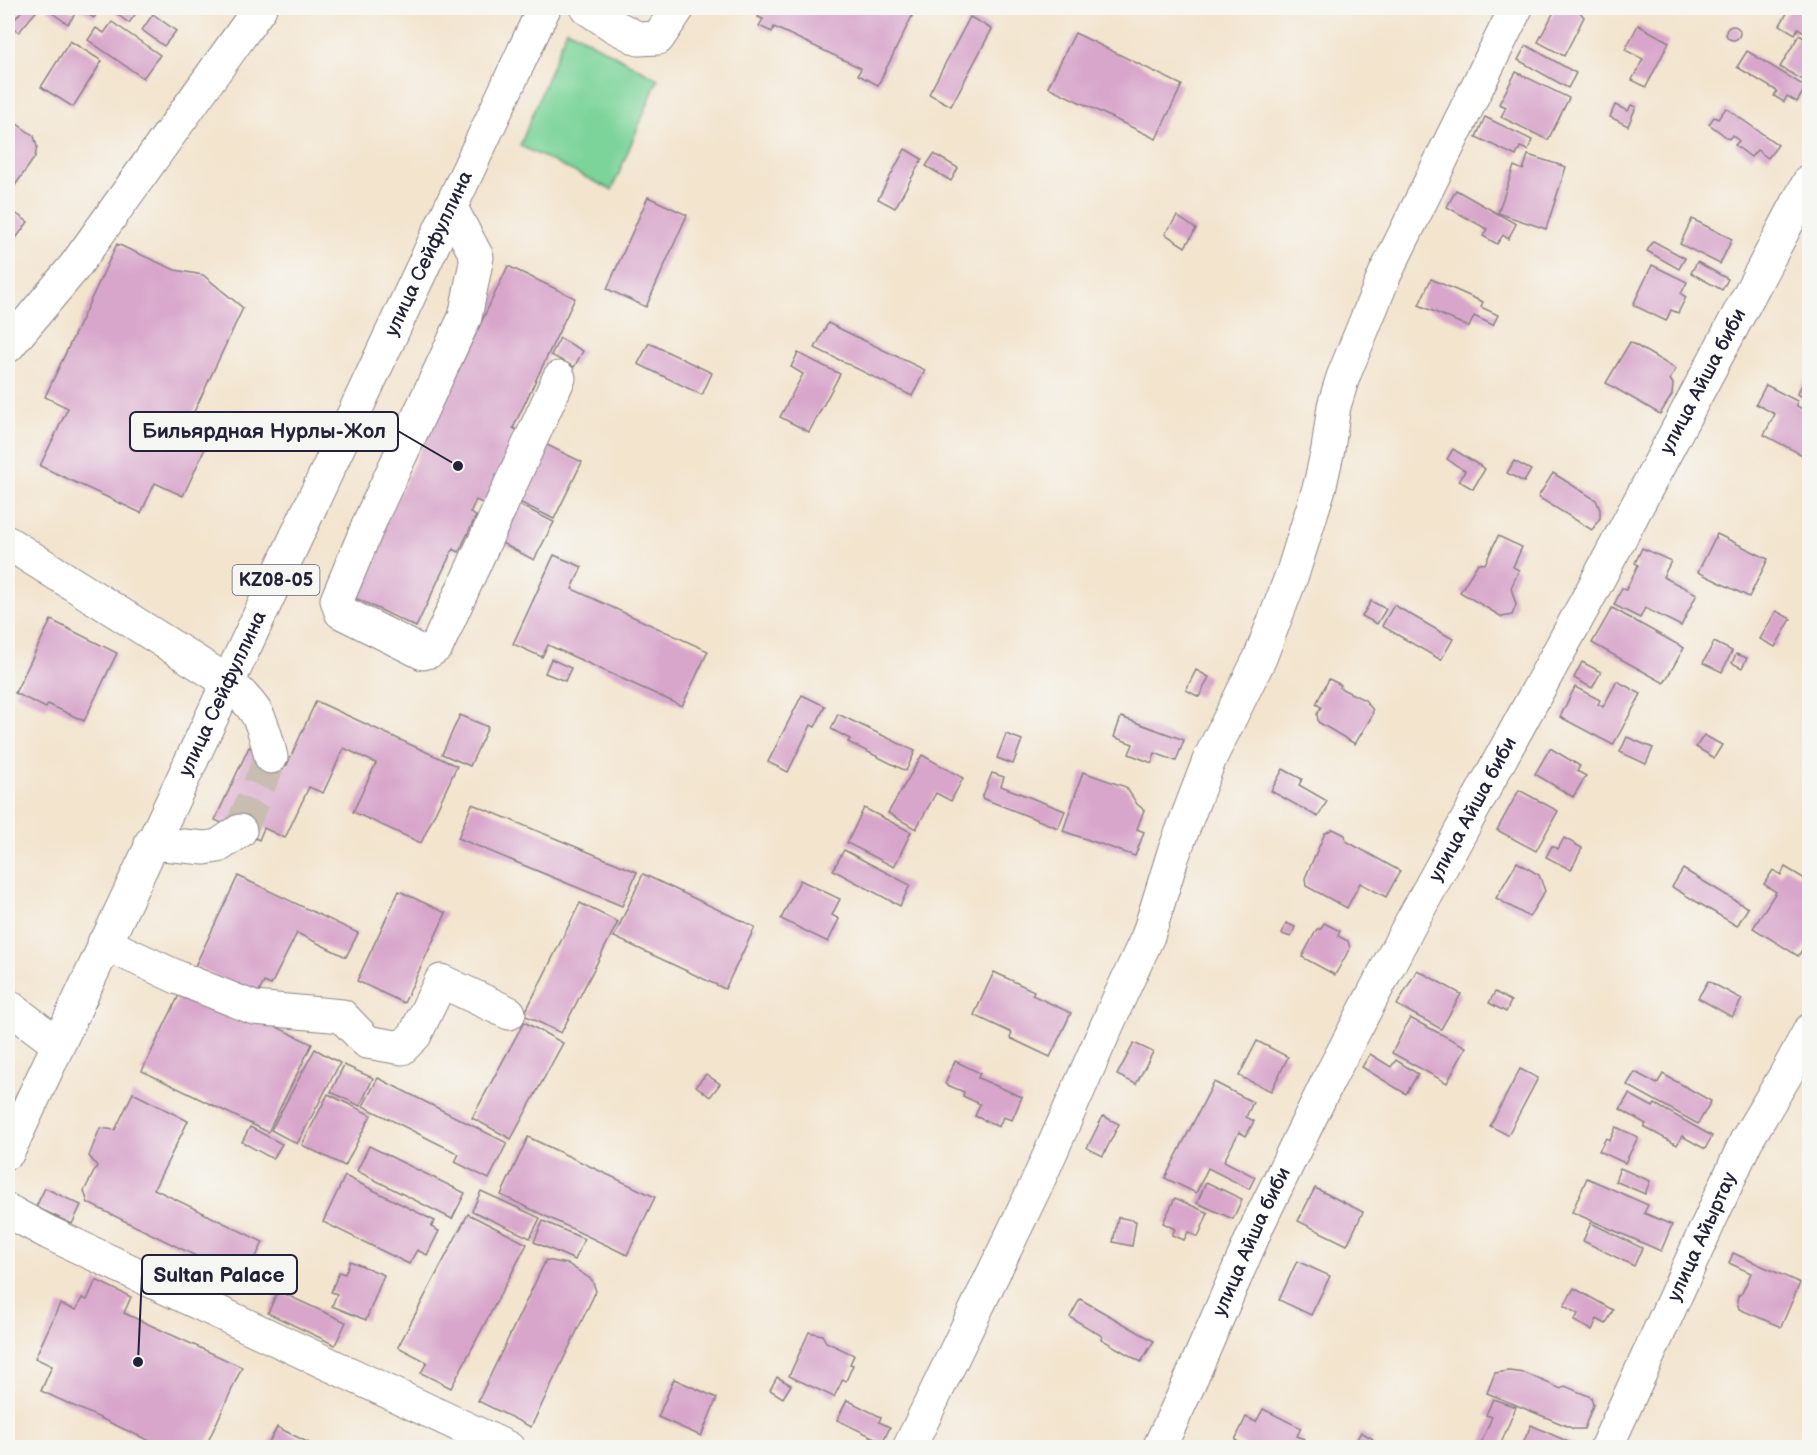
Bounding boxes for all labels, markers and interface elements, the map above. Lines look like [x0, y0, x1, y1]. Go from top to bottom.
street label: улица Сейфуллина [380, 167, 478, 340]
street label: улица Айша биби [1655, 305, 1752, 458]
callout: Бильярдная Нурлы-Жол [130, 412, 398, 451]
text: Бильярдная Нурлы-Жол [142, 419, 386, 444]
road number: KZ08-05 [232, 565, 320, 595]
street label: улица Сейфуллина [174, 607, 272, 780]
street label: улица Айша биби [1424, 733, 1522, 886]
street label: улица Айша биби [1208, 1163, 1296, 1320]
street label: улица Айыртау [1662, 1168, 1742, 1305]
callout: Sultan Palace [142, 1255, 297, 1294]
text: Sultan Palace [153, 1263, 285, 1288]

